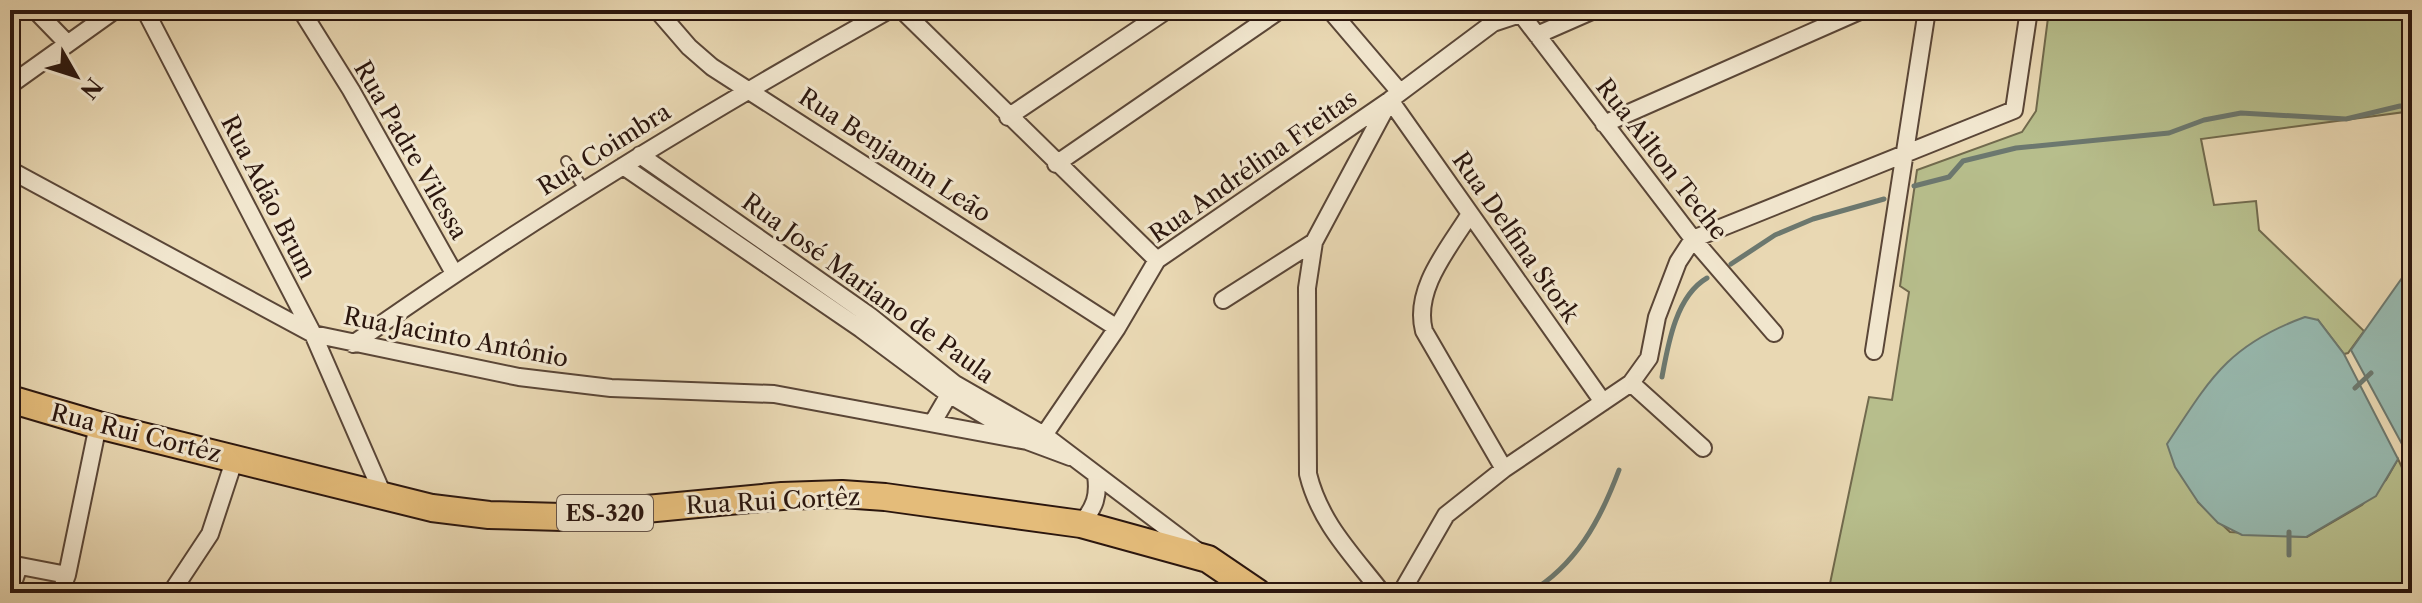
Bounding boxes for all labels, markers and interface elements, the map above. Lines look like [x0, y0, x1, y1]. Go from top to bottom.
north arrow [36, 36, 116, 116]
street label: Rua Padre Vilessa [348, 56, 474, 245]
text: N [75, 72, 108, 104]
street label: Rua Ailton Teche [1590, 73, 1734, 245]
street label: Rua Benjamin Leão [793, 82, 997, 228]
street label: Rua Andrélina Freitas [1144, 83, 1362, 249]
street label: Rua Coimbra [532, 96, 676, 201]
street label: Rua Adão Brum [215, 110, 323, 284]
street label: Rua Delfina Stork [1446, 146, 1586, 329]
street label: Rua José Mariano de Paula [736, 187, 1000, 389]
street label: Rua Jacinto Antônio [341, 301, 571, 373]
street label: Rua Rui Cortêz [48, 398, 224, 468]
street label: Rua Rui Cortêz [685, 482, 861, 520]
road number: ES-320 [557, 495, 653, 531]

